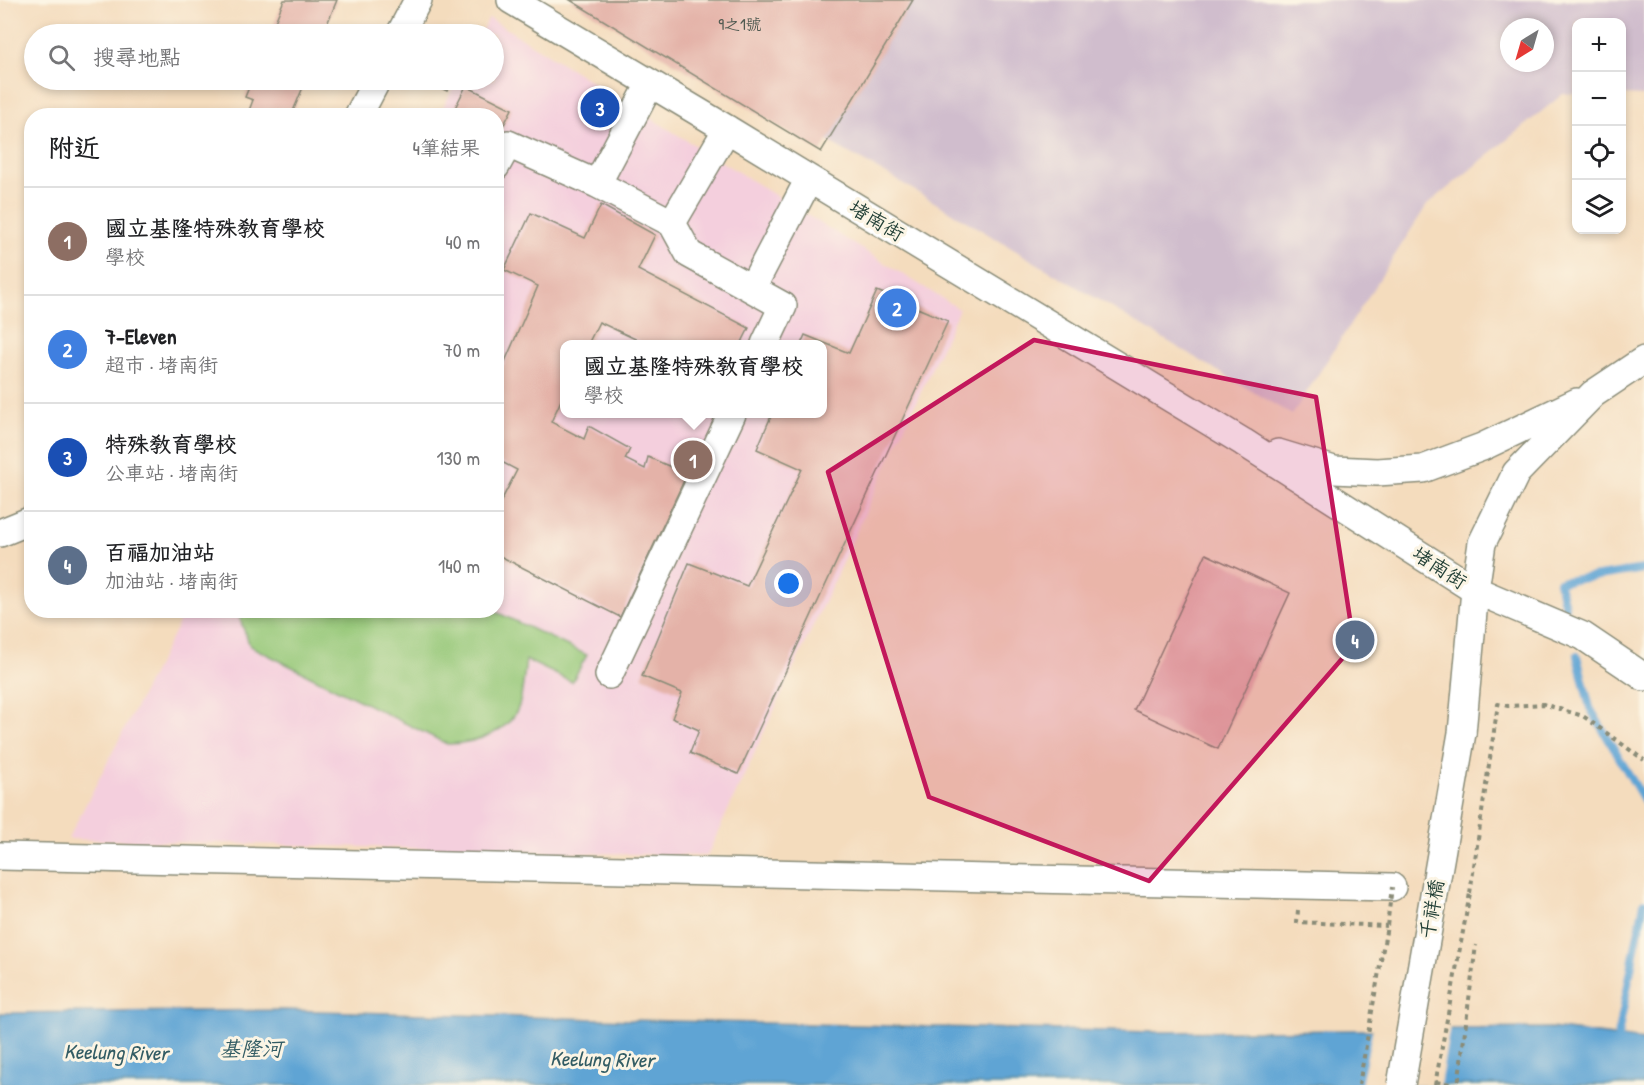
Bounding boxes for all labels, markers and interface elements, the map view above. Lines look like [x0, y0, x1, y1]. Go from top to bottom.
house number: 9之1號 [718, 13, 762, 35]
north arrow [1500, 18, 1554, 72]
map controls [1572, 18, 1626, 234]
button: + [1572, 18, 1626, 72]
search box [24, 24, 504, 90]
icon: search [45, 41, 78, 74]
text: 搜尋地點 [93, 42, 181, 72]
button: − [1572, 72, 1626, 126]
pin: 3 [580, 86, 620, 130]
button: locate [1572, 126, 1626, 180]
text: 附近 [48, 130, 100, 165]
text: 4筆結果 [413, 134, 480, 161]
button: layers [1572, 180, 1626, 234]
street label: 堵南街 [844, 193, 910, 247]
text: 國立基隆特殊教育學校 [105, 213, 325, 243]
text: 1 [64, 228, 71, 255]
text: 40 m [445, 228, 480, 255]
text: 學校 [105, 243, 145, 270]
pin: 2 [878, 286, 916, 330]
text: 7-Eleven [105, 321, 177, 351]
text: 2 [63, 336, 72, 363]
text: 70 m [443, 336, 480, 363]
popup [560, 340, 827, 418]
text: 超市 · 堵南街 [105, 351, 218, 378]
text: 國立基隆特殊教育學校 [583, 351, 804, 381]
text: 學校 [583, 381, 623, 408]
text: 特殊教育學校 [105, 429, 237, 459]
pin: 1 [674, 438, 712, 482]
text: 3 [63, 444, 72, 471]
text: 130 m [437, 444, 480, 471]
text: 公車站 · 堵南街 [105, 459, 238, 486]
text: 百福加油站 [105, 537, 215, 567]
street label: 堵南街 [1407, 539, 1473, 595]
text: 4 [64, 552, 71, 579]
text: 140 m [438, 552, 480, 579]
text: 加油站 · 堵南街 [105, 567, 238, 594]
your location [774, 569, 803, 598]
pin: 4 [1336, 618, 1374, 662]
street label: 千祥橋 [1412, 877, 1450, 941]
water label: 基隆河 [220, 1034, 285, 1063]
water label: Keelung River [64, 1037, 171, 1067]
water label: Keelung River [550, 1044, 657, 1074]

